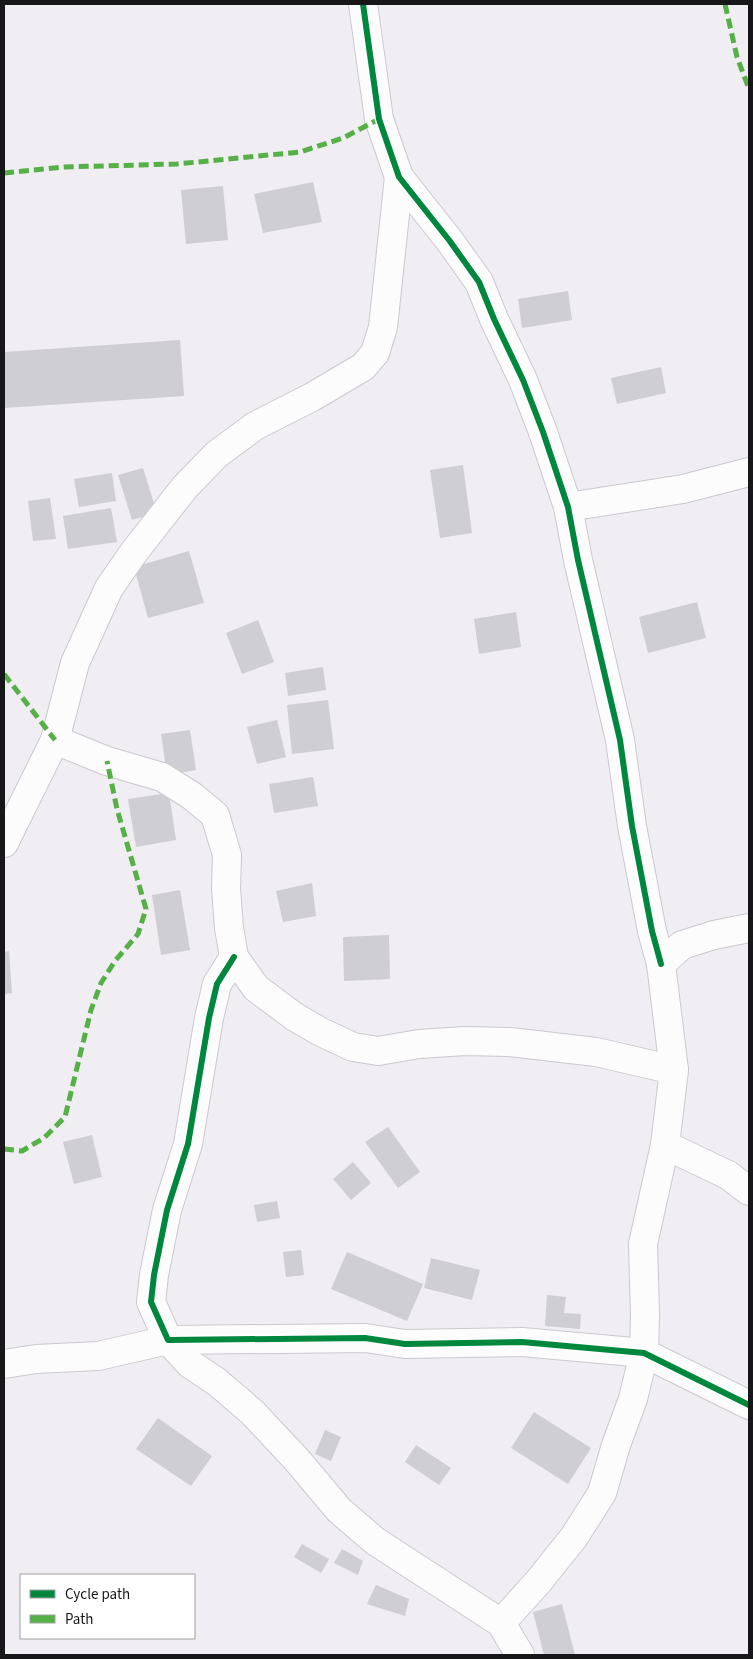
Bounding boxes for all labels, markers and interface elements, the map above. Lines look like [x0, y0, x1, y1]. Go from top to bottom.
legend [20, 1574, 195, 1639]
text: Cycle path [65, 1584, 130, 1605]
text: Path [65, 1609, 93, 1630]

